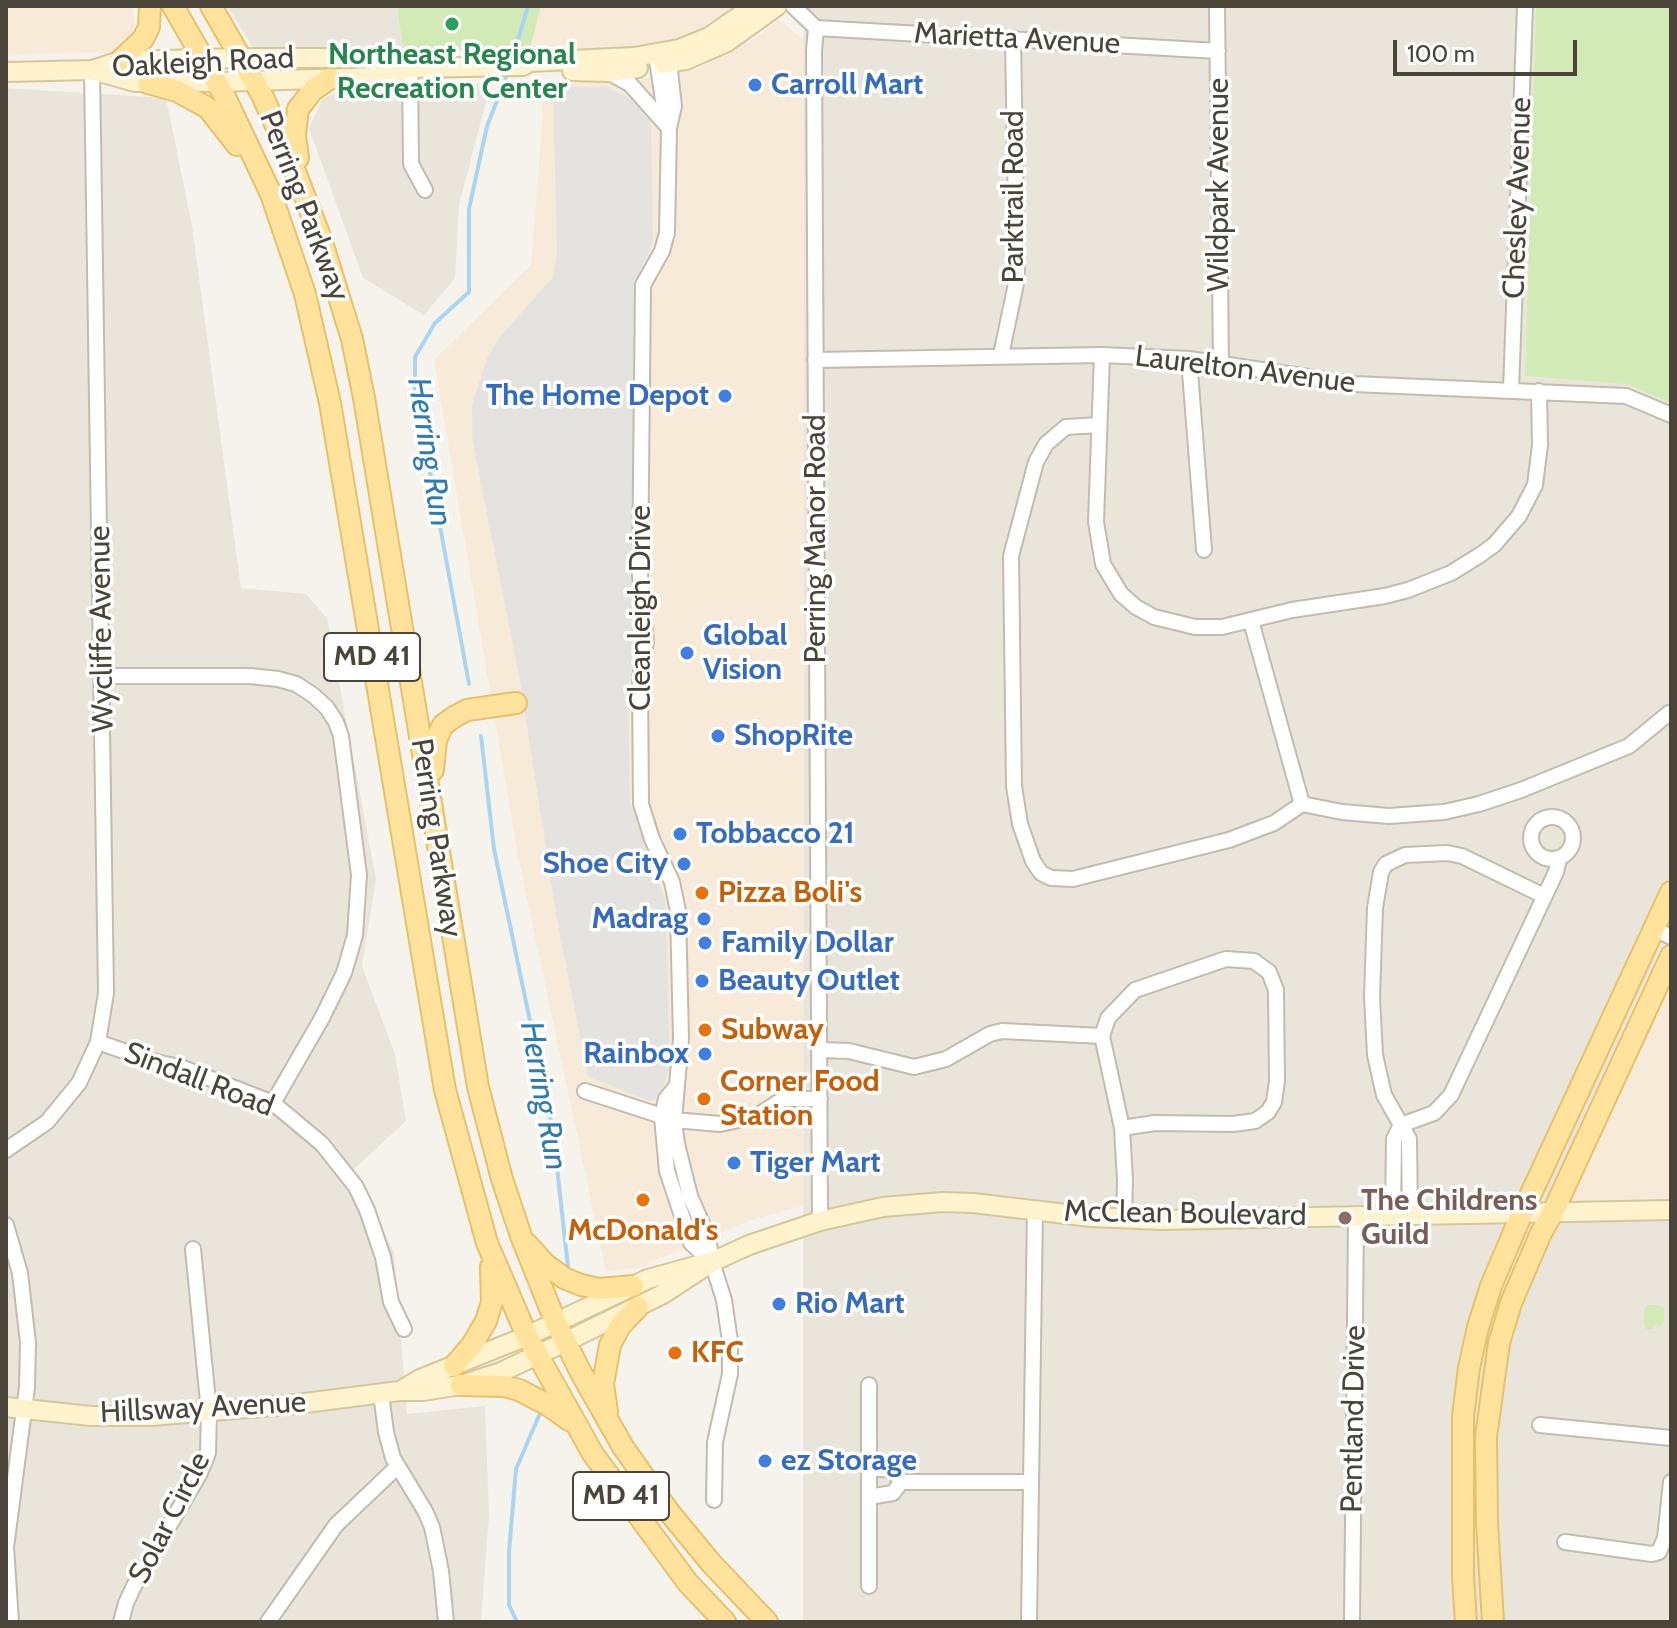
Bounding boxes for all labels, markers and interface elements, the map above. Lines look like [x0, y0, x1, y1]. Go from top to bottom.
marker: Northeast Regional Recreation Center [443, 15, 461, 33]
street label: Marietta Avenue [913, 16, 1121, 62]
scale bar [1397, 24, 1581, 74]
place label: Northeast Regional Recreation Center [328, 37, 576, 108]
text: 100 m [1407, 39, 1475, 68]
street label: Oakleigh Road [111, 40, 295, 86]
place label: Carroll Mart [771, 67, 923, 103]
marker: Carroll Mart [746, 76, 764, 94]
street label: Wildpark Avenue [1201, 78, 1237, 292]
street label: Chesley Avenue [1496, 97, 1540, 299]
street label: Perring Parkway [251, 106, 357, 306]
street label: Parktrail Road [996, 110, 1032, 284]
street label: Laurelton Avenue [1133, 339, 1357, 401]
water label: Herring Run [398, 375, 460, 529]
place label: The Home Depot [486, 378, 709, 414]
marker: The Home Depot [716, 387, 734, 405]
street label: Perring Manor Road [798, 414, 834, 664]
street label: Cleanleigh Drive [623, 505, 659, 711]
street label: Wycliffe Avenue [82, 525, 122, 733]
place label: Global Vision [703, 618, 788, 688]
road number: MD 41 [324, 633, 420, 681]
marker: Global Vision [678, 644, 696, 662]
place label: ShopRite [734, 718, 853, 754]
marker: ShopRite [709, 727, 727, 745]
street label: Perring Parkway [403, 736, 469, 940]
place label: Tobbacco 21 [696, 816, 855, 852]
marker: Tobbacco 21 [671, 825, 689, 843]
place label: Shoe City [542, 846, 668, 882]
marker: Shoe City [675, 855, 693, 873]
place label: Pizza Boli's [718, 875, 862, 911]
marker: Pizza Boli's [693, 884, 711, 902]
place label: Madrag [591, 901, 688, 937]
marker: Madrag [695, 910, 713, 928]
place label: Family Dollar [721, 925, 894, 961]
marker: Family Dollar [696, 934, 714, 952]
place label: Beauty Outlet [718, 963, 900, 999]
marker: Beauty Outlet [693, 972, 711, 990]
place label: Subway [721, 1012, 824, 1048]
water label: Herring Run [511, 1019, 575, 1173]
marker: Subway [696, 1021, 714, 1039]
street label: Sindall Road [119, 1035, 279, 1125]
place label: Rainbox [583, 1036, 689, 1072]
marker: Rainbox [696, 1045, 714, 1063]
place label: Corner Food Station [720, 1064, 880, 1134]
marker: Corner Food Station [695, 1090, 713, 1108]
place label: Tiger Mart [750, 1145, 881, 1181]
marker: Tiger Mart [725, 1154, 743, 1172]
place label: The Childrens Guild [1361, 1183, 1537, 1254]
marker: McDonald's [634, 1191, 652, 1209]
street label: McClean Boulevard [1063, 1194, 1307, 1234]
marker: The Childrens Guild [1336, 1209, 1354, 1227]
place label: McDonald's [568, 1213, 718, 1249]
place label: Rio Mart [795, 1286, 905, 1322]
marker: Rio Mart [770, 1295, 788, 1313]
street label: Pentland Drive [1334, 1325, 1374, 1513]
place label: KFC [691, 1335, 744, 1371]
marker: KFC [666, 1344, 684, 1362]
street label: Hillsway Avenue [99, 1385, 307, 1431]
place label: ez Storage [781, 1443, 917, 1479]
street label: Solar Circle [122, 1446, 218, 1590]
marker: ez Storage [756, 1452, 774, 1470]
road number: MD 41 [573, 1472, 669, 1520]

